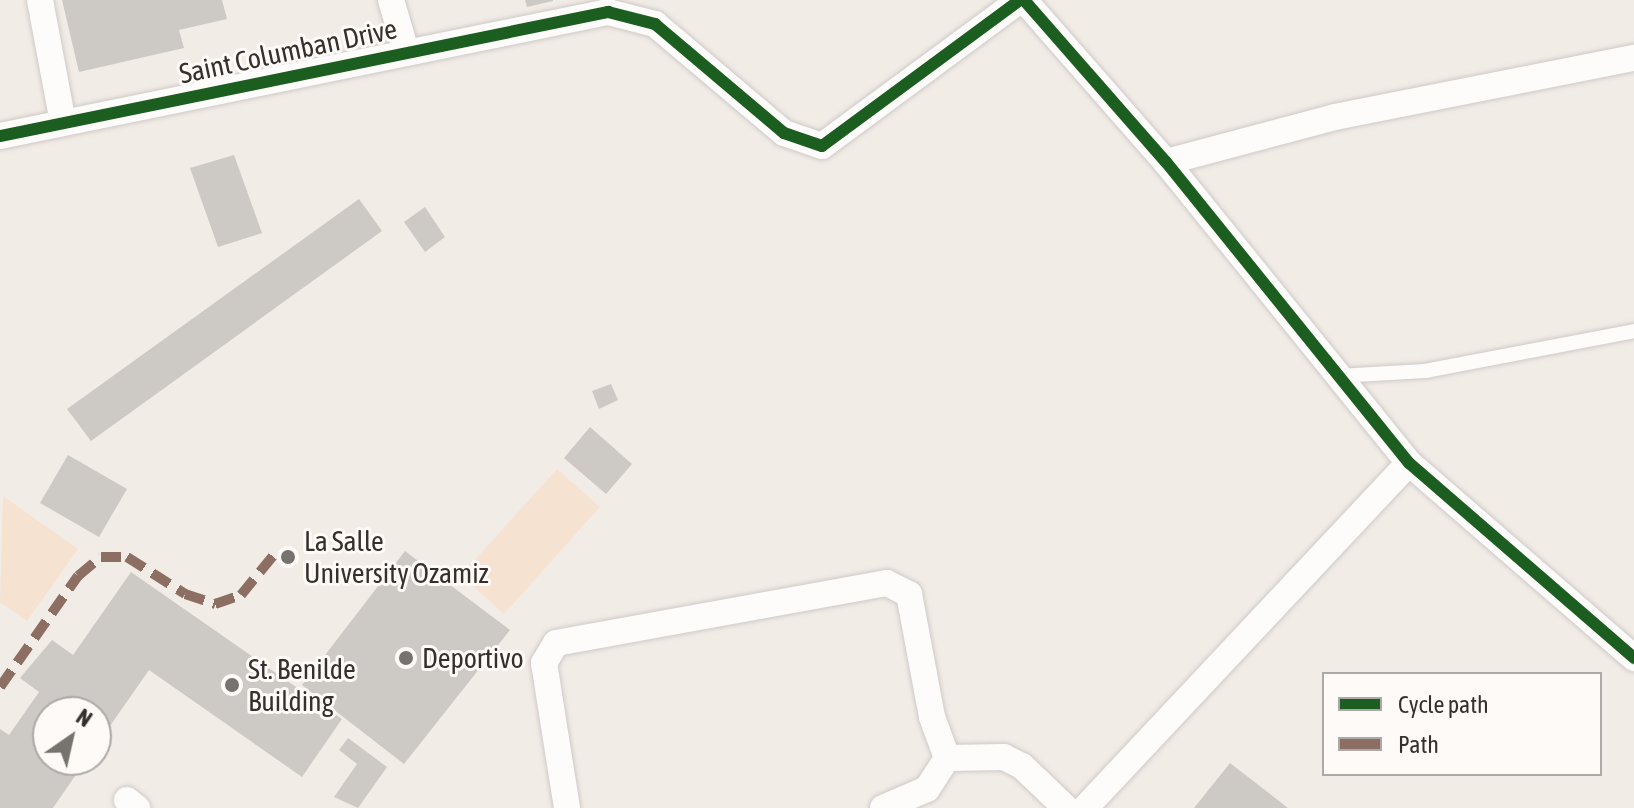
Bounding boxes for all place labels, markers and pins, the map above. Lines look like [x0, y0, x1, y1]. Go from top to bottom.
place label: La Salle University Ozamiz [304, 524, 489, 590]
marker: La Salle University Ozamiz [279, 548, 297, 566]
place label: Deportivo [422, 641, 524, 675]
marker: Deportivo [397, 649, 415, 667]
place label: St. Benilde Building [248, 652, 356, 718]
marker: St. Benilde Building [223, 676, 241, 694]

